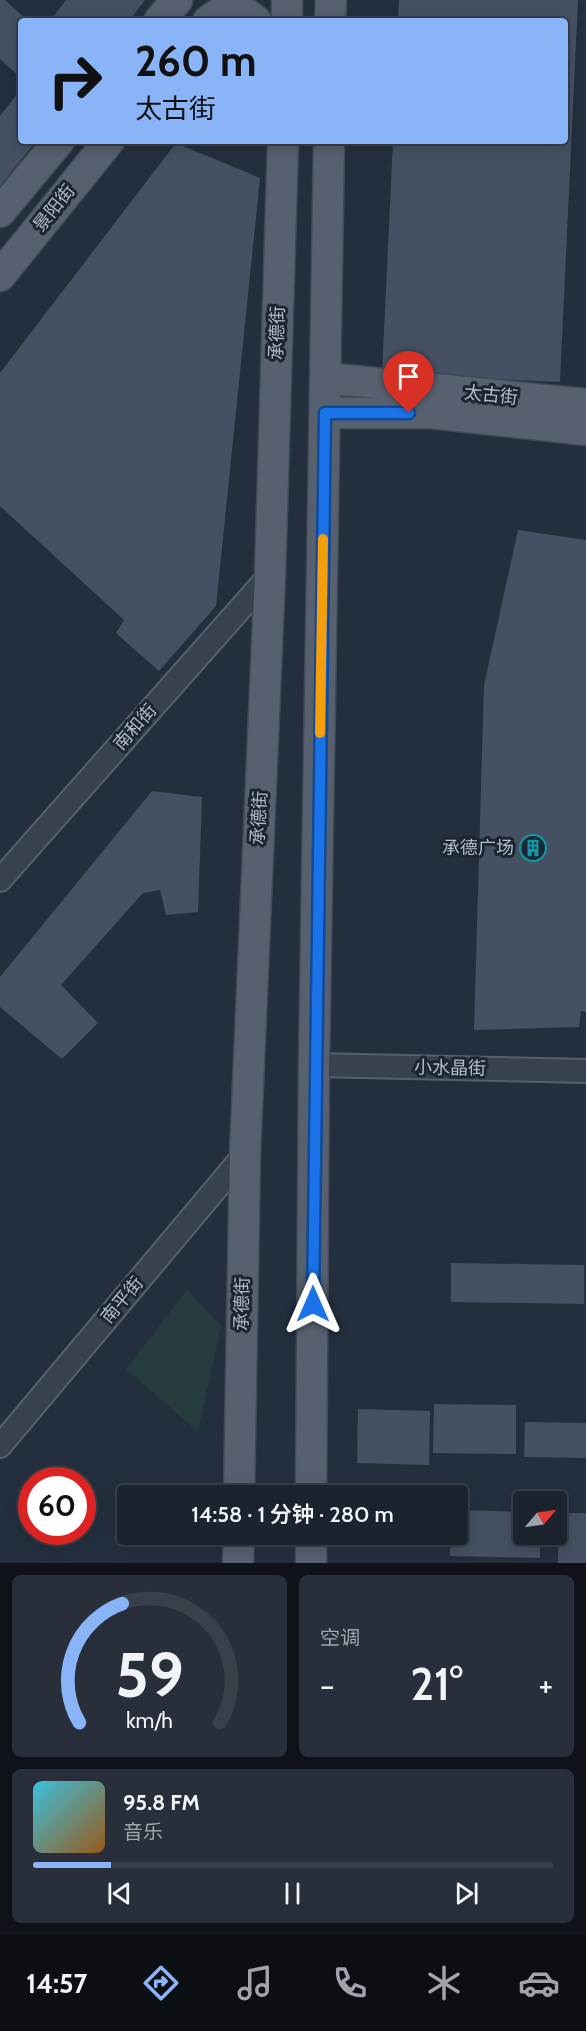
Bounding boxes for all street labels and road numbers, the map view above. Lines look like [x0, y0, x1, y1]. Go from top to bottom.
street label: 景阳街 [28, 180, 80, 236]
street label: 承德街 [265, 306, 289, 360]
street label: 太古街 [463, 381, 519, 409]
street label: 南和街 [109, 699, 161, 755]
street label: 承德街 [247, 790, 271, 846]
street label: 小水晶街 [414, 1056, 486, 1080]
street label: 南平街 [96, 1272, 148, 1328]
street label: 承德街 [231, 1277, 253, 1331]

